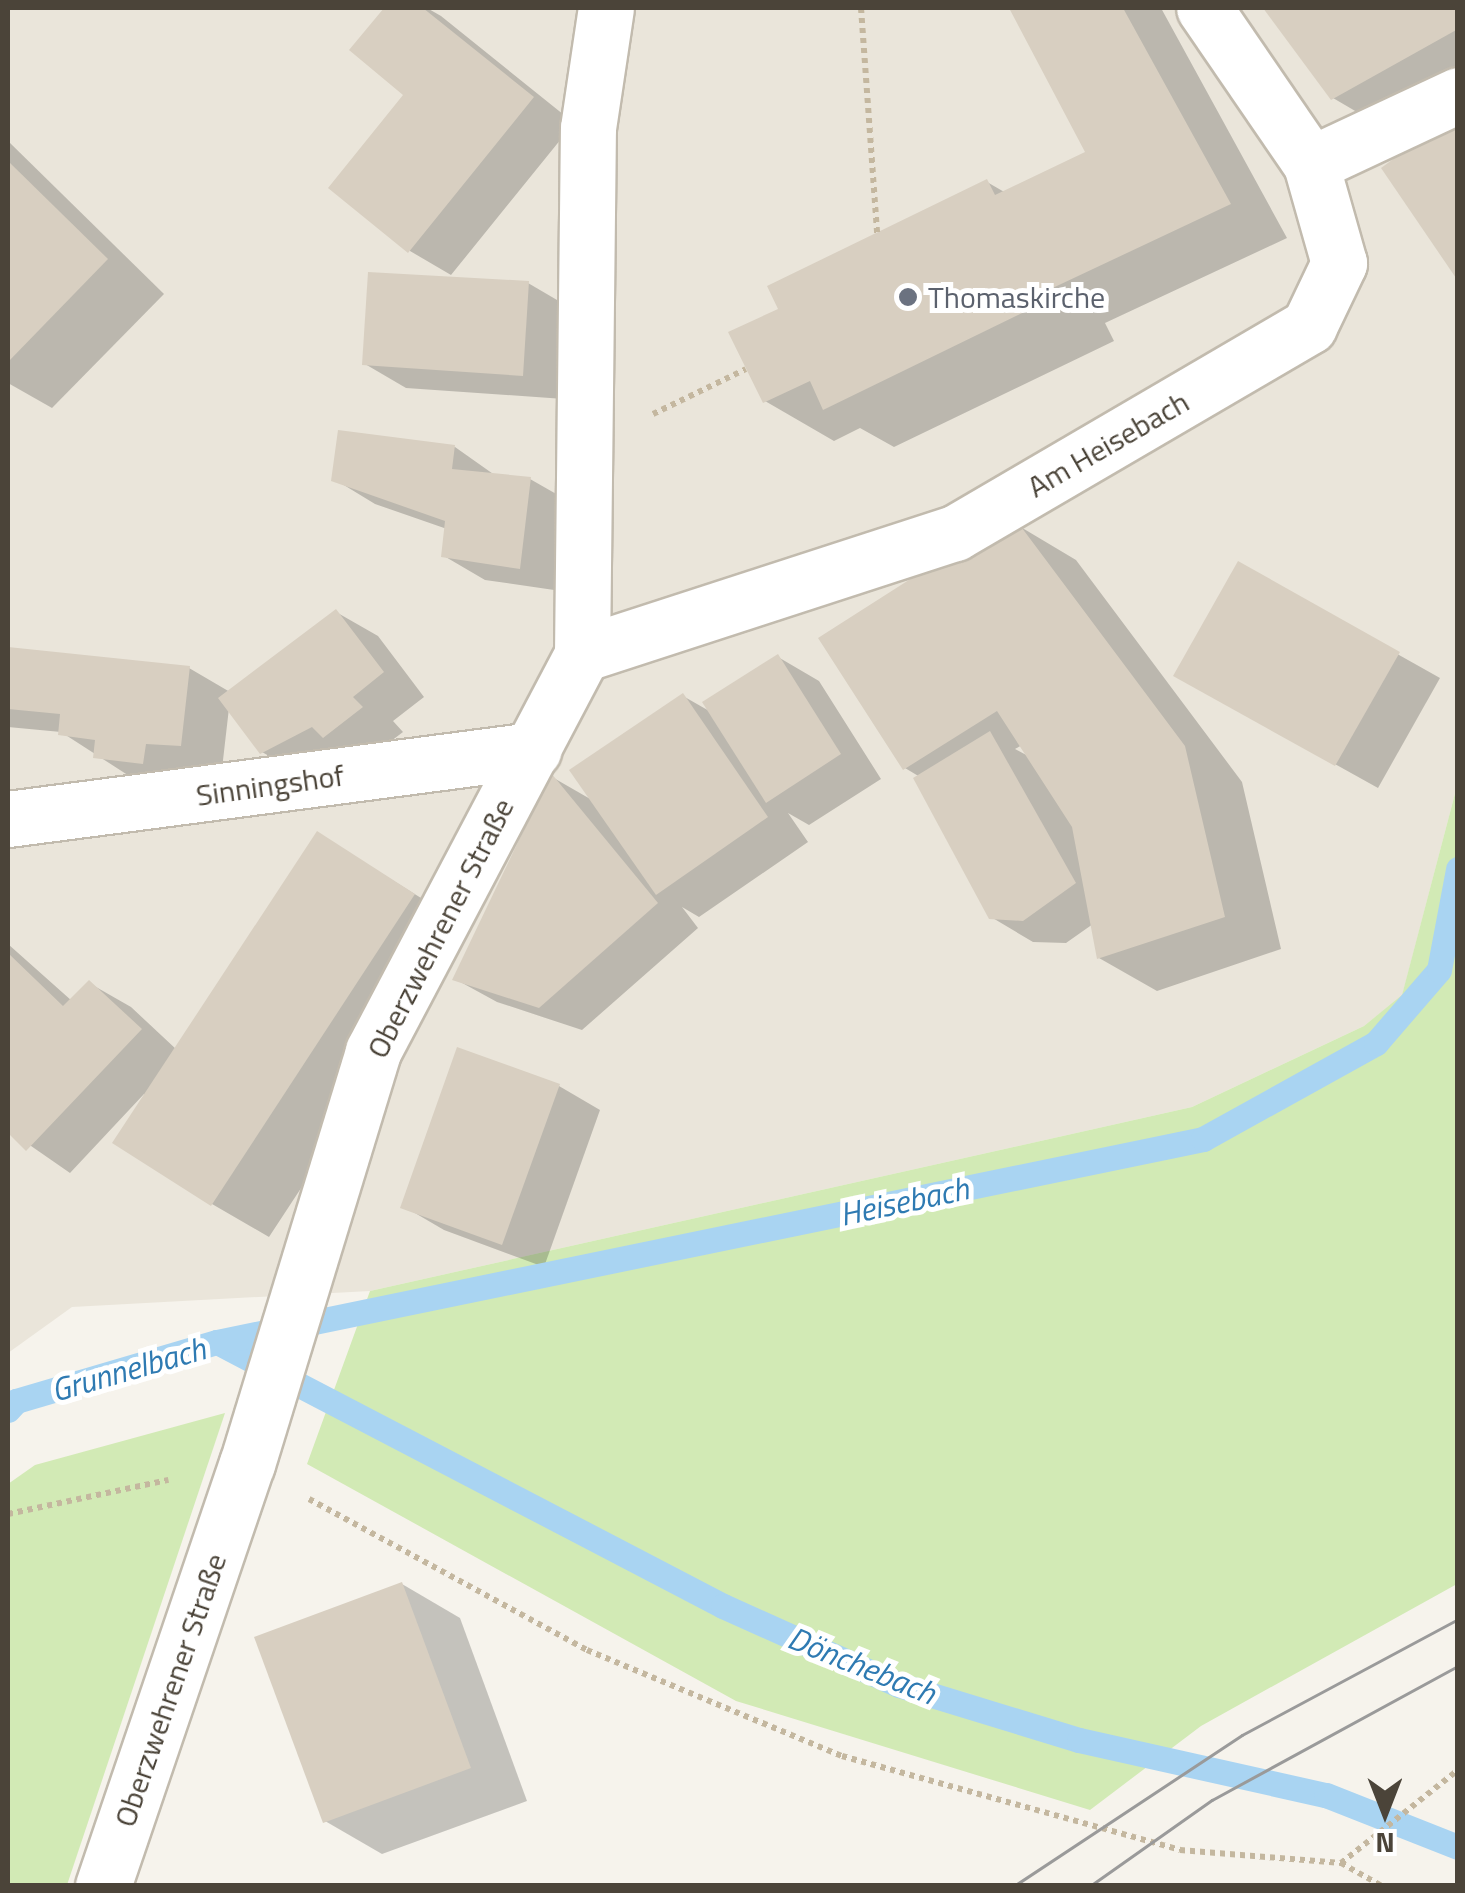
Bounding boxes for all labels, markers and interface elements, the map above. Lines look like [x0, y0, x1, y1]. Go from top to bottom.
place label: Thomaskirche [928, 279, 1105, 315]
marker: Thomaskirche [897, 286, 919, 308]
street label: Am Heisebach [1021, 383, 1195, 505]
street label: Sinningshof [194, 757, 346, 813]
street label: Oberzwehrener Straße [359, 792, 521, 1064]
water label: Heisebach [836, 1169, 972, 1233]
water label: Grunnelbach [46, 1329, 210, 1409]
street label: Oberzwehrener Straße [106, 1549, 234, 1831]
water label: Dönchebach [783, 1618, 941, 1712]
north arrow [1335, 1763, 1435, 1863]
text: N [1375, 1822, 1395, 1865]

